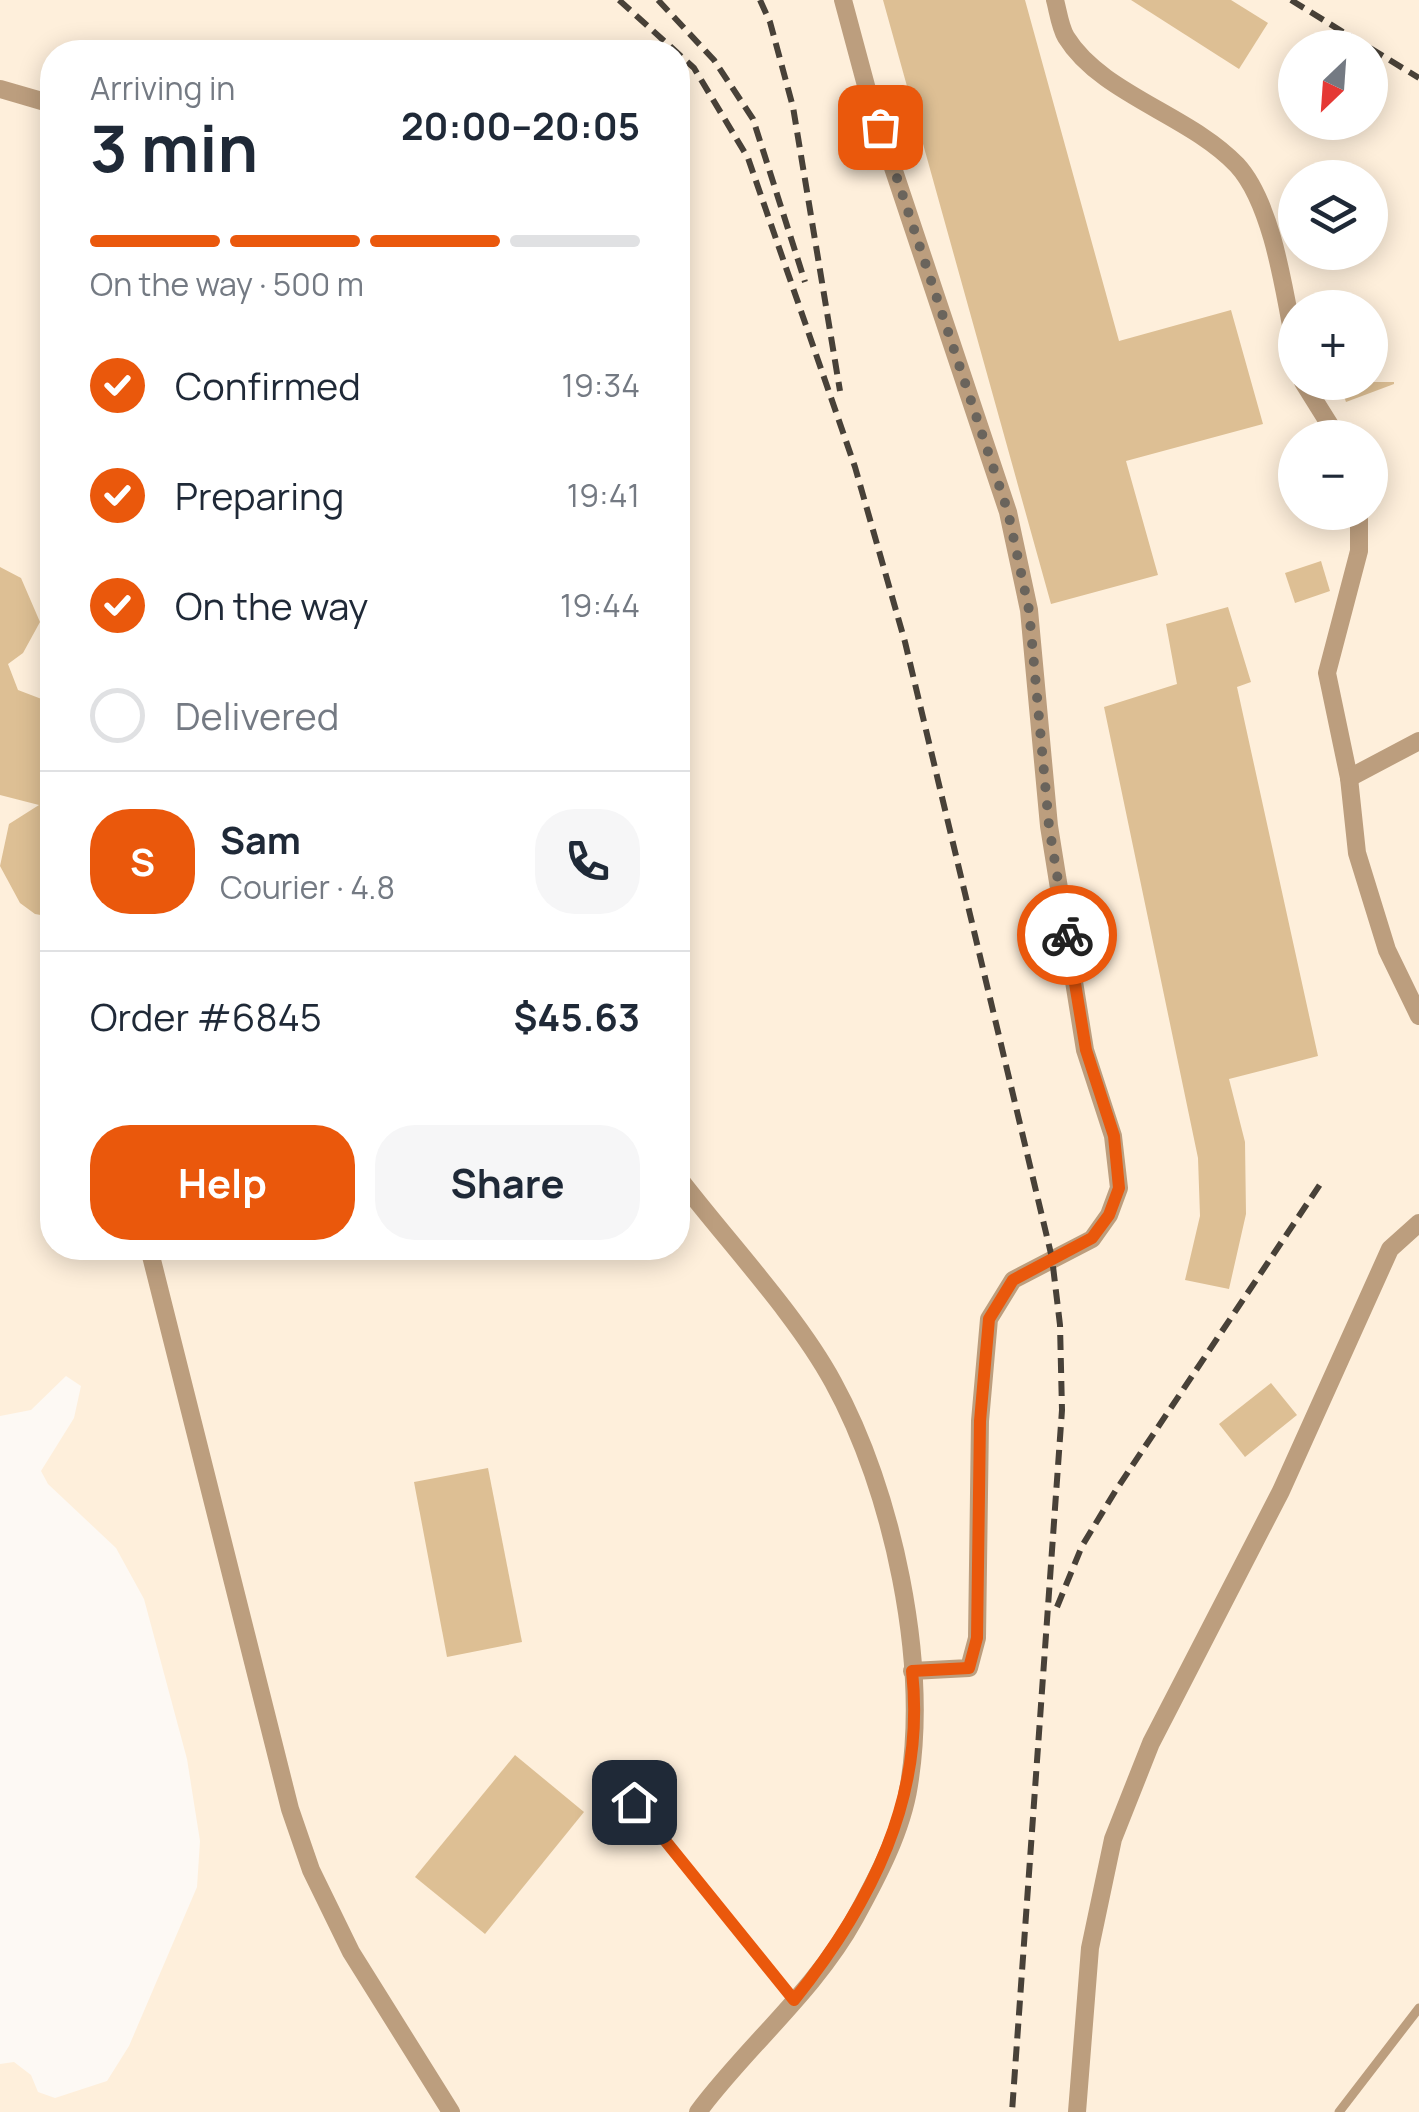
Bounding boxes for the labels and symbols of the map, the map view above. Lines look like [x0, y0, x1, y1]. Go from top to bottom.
north arrow [1278, 30, 1388, 140]
pin [838, 85, 923, 170]
courier [1017, 885, 1117, 985]
pin [592, 1760, 677, 1845]

